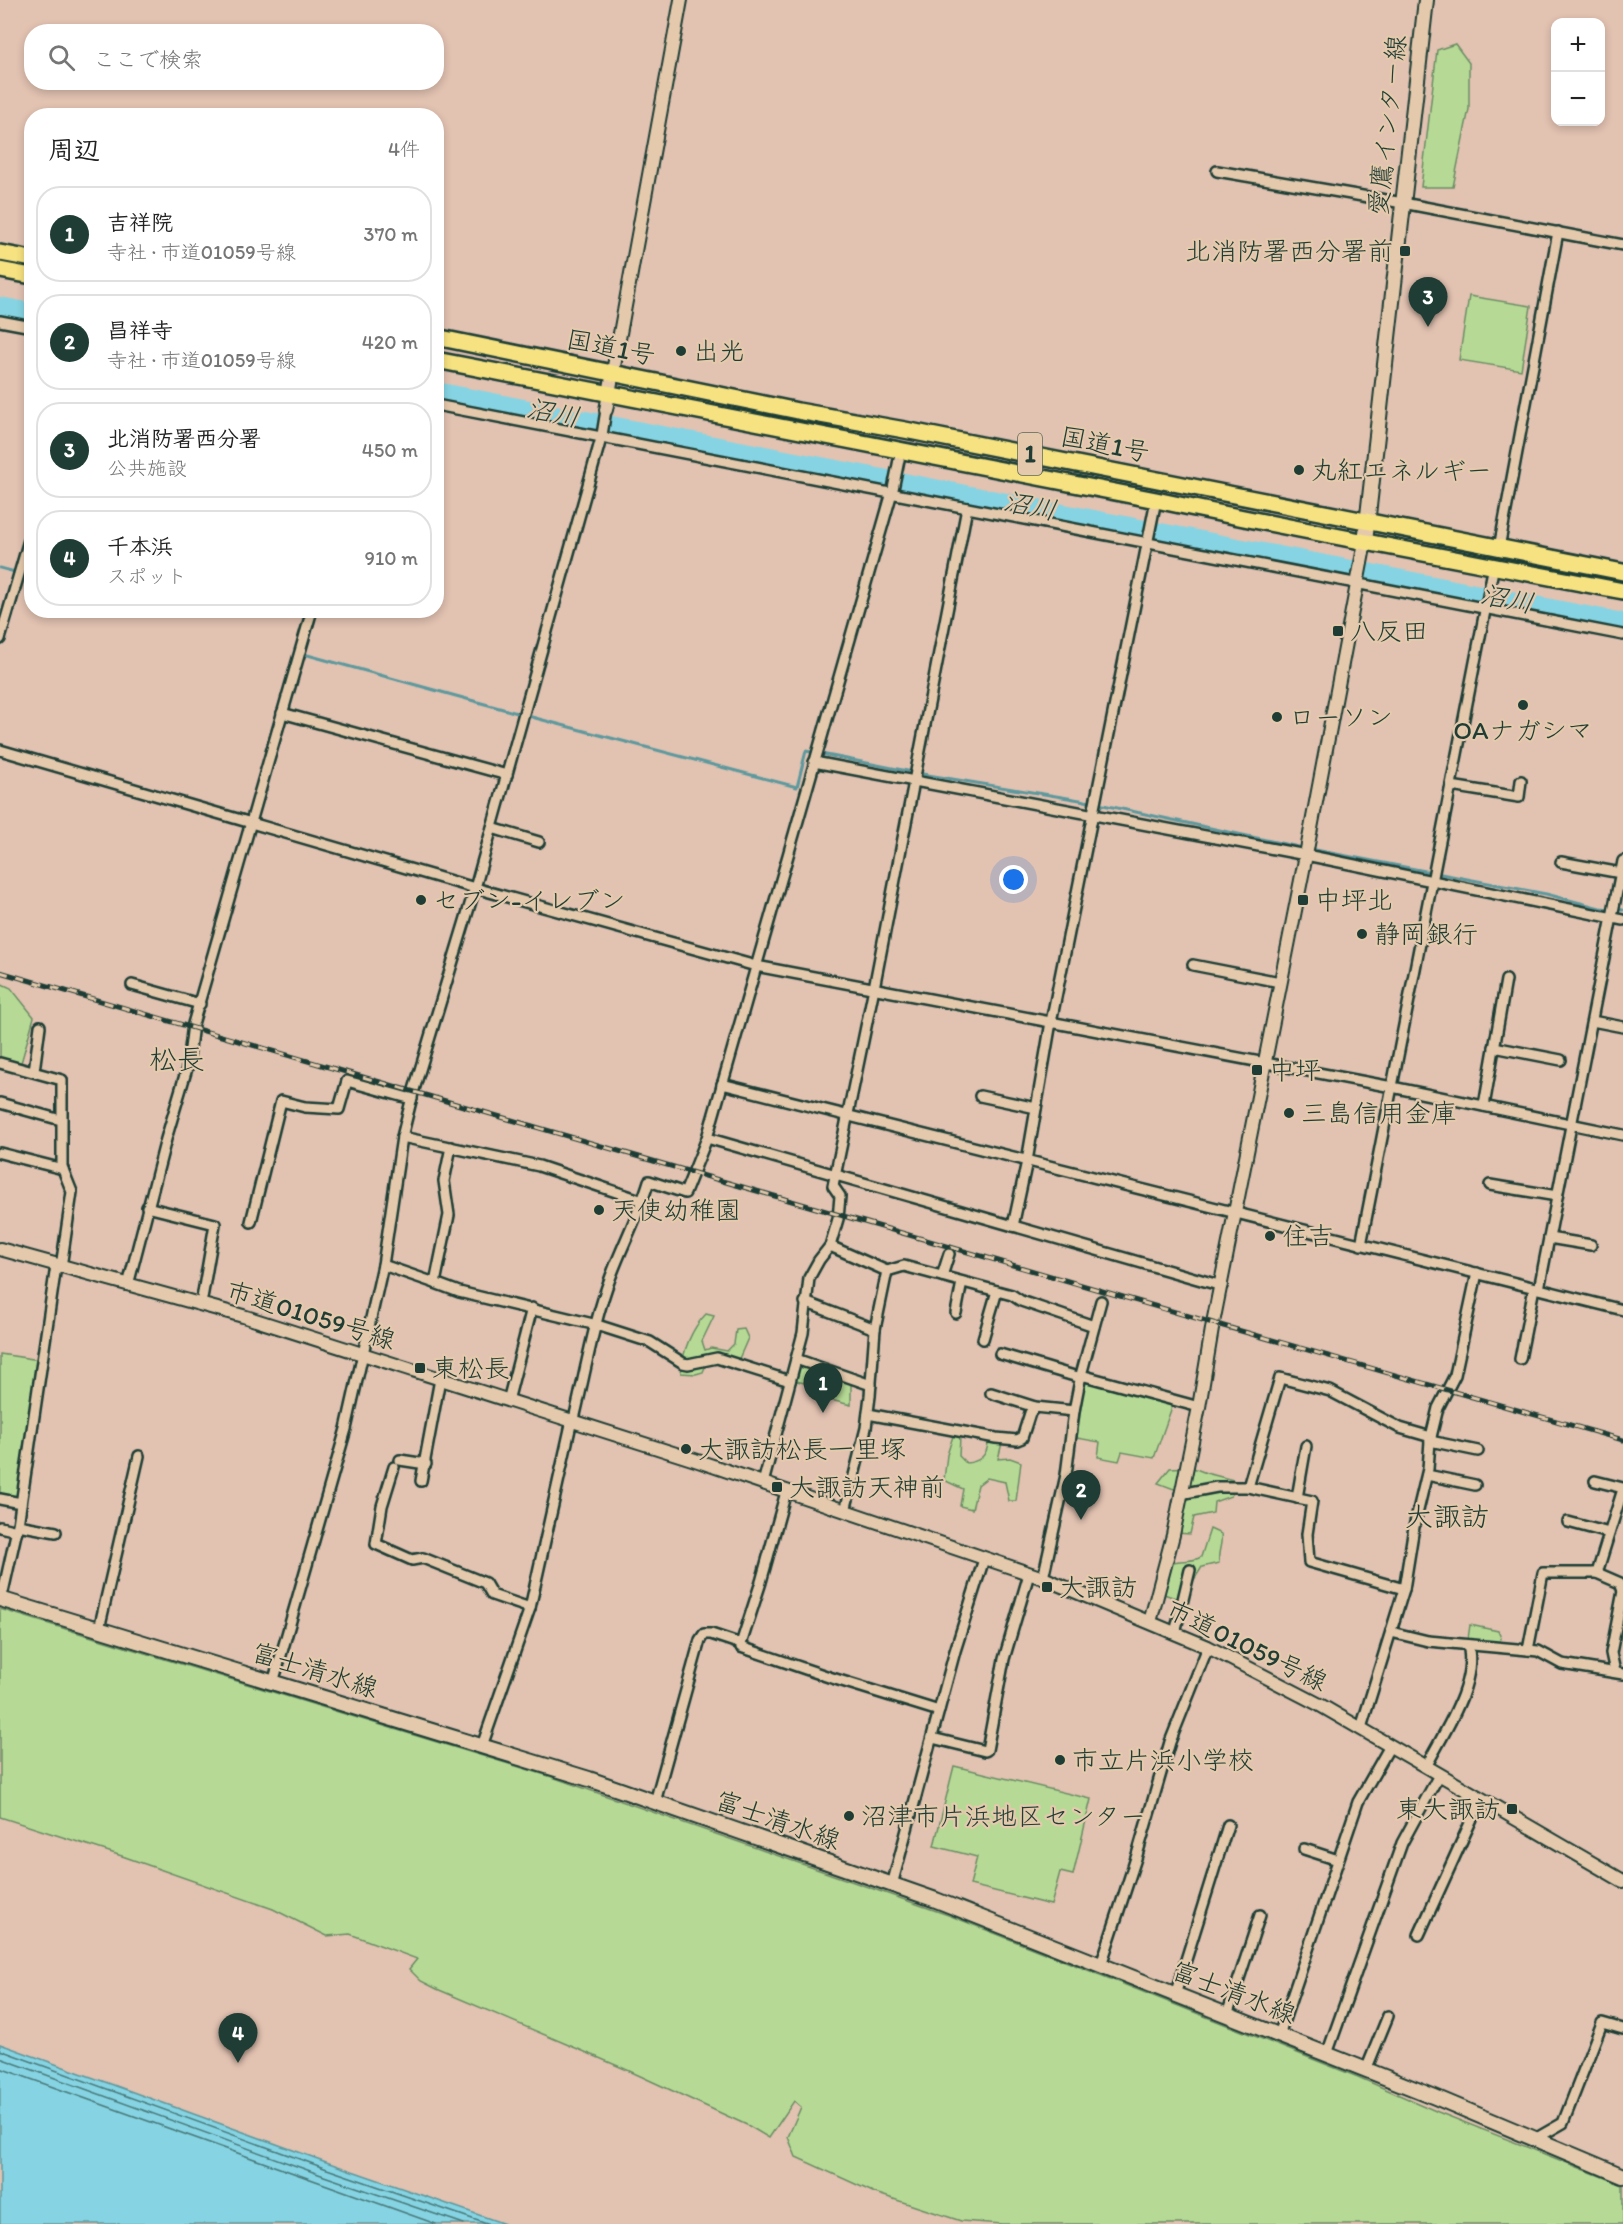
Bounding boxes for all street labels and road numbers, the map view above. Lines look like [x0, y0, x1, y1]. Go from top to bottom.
street label: 愛鷹インター線 [1362, 33, 1412, 217]
street label: 国道1号 [564, 323, 658, 371]
street label: 国道1号 [1058, 420, 1152, 468]
road number: 1 [1018, 433, 1042, 475]
street label: 市道01059号線 [222, 1274, 400, 1356]
street label: 市道01059号線 [1161, 1592, 1333, 1698]
street label: 富士清水線 [248, 1636, 382, 1704]
street label: 富士清水線 [711, 1784, 845, 1856]
street label: 富士清水線 [1168, 1954, 1300, 2030]

